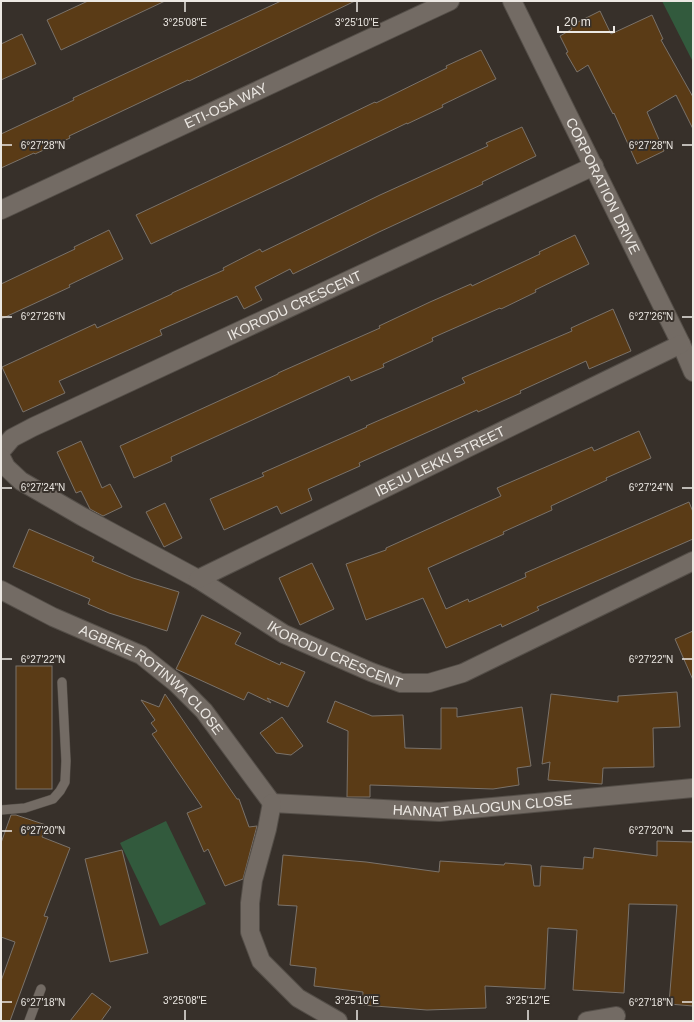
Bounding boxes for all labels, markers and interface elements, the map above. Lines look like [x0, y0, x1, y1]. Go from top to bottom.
scale bar [558, 8, 614, 34]
text: 20 m [564, 15, 591, 29]
text: 3°25'08"E [163, 17, 207, 28]
text: 3°25'10"E [335, 17, 379, 28]
street label: ETI-OSA WAY [182, 79, 270, 131]
street label: CORPORATION DRIVE [563, 115, 643, 257]
text: 6°27'28"N [21, 140, 65, 151]
text: 6°27'28"N [629, 140, 673, 151]
street label: IKORODU CRESCENT [225, 267, 364, 344]
text: 6°27'26"N [21, 311, 65, 322]
text: 6°27'26"N [629, 311, 673, 322]
street label: IBEJU LEKKI STREET [372, 423, 508, 500]
text: 6°27'24"N [21, 482, 65, 493]
text: 6°27'24"N [629, 482, 673, 493]
street label: IKORODU CRESCENT [264, 617, 405, 691]
street label: AGBEKE ROTINWA CLOSE [77, 621, 226, 737]
text: 6°27'22"N [21, 654, 65, 665]
text: 6°27'22"N [629, 654, 673, 665]
street label: HANNAT BALOGUN CLOSE [392, 791, 573, 820]
text: 6°27'20"N [21, 825, 65, 836]
text: 6°27'20"N [629, 825, 673, 836]
text: 3°25'08"E [163, 995, 207, 1006]
text: 3°25'10"E [335, 995, 379, 1006]
text: 3°25'12"E [506, 995, 550, 1006]
text: 6°27'18"N [21, 997, 65, 1008]
text: 6°27'18"N [629, 997, 673, 1008]

